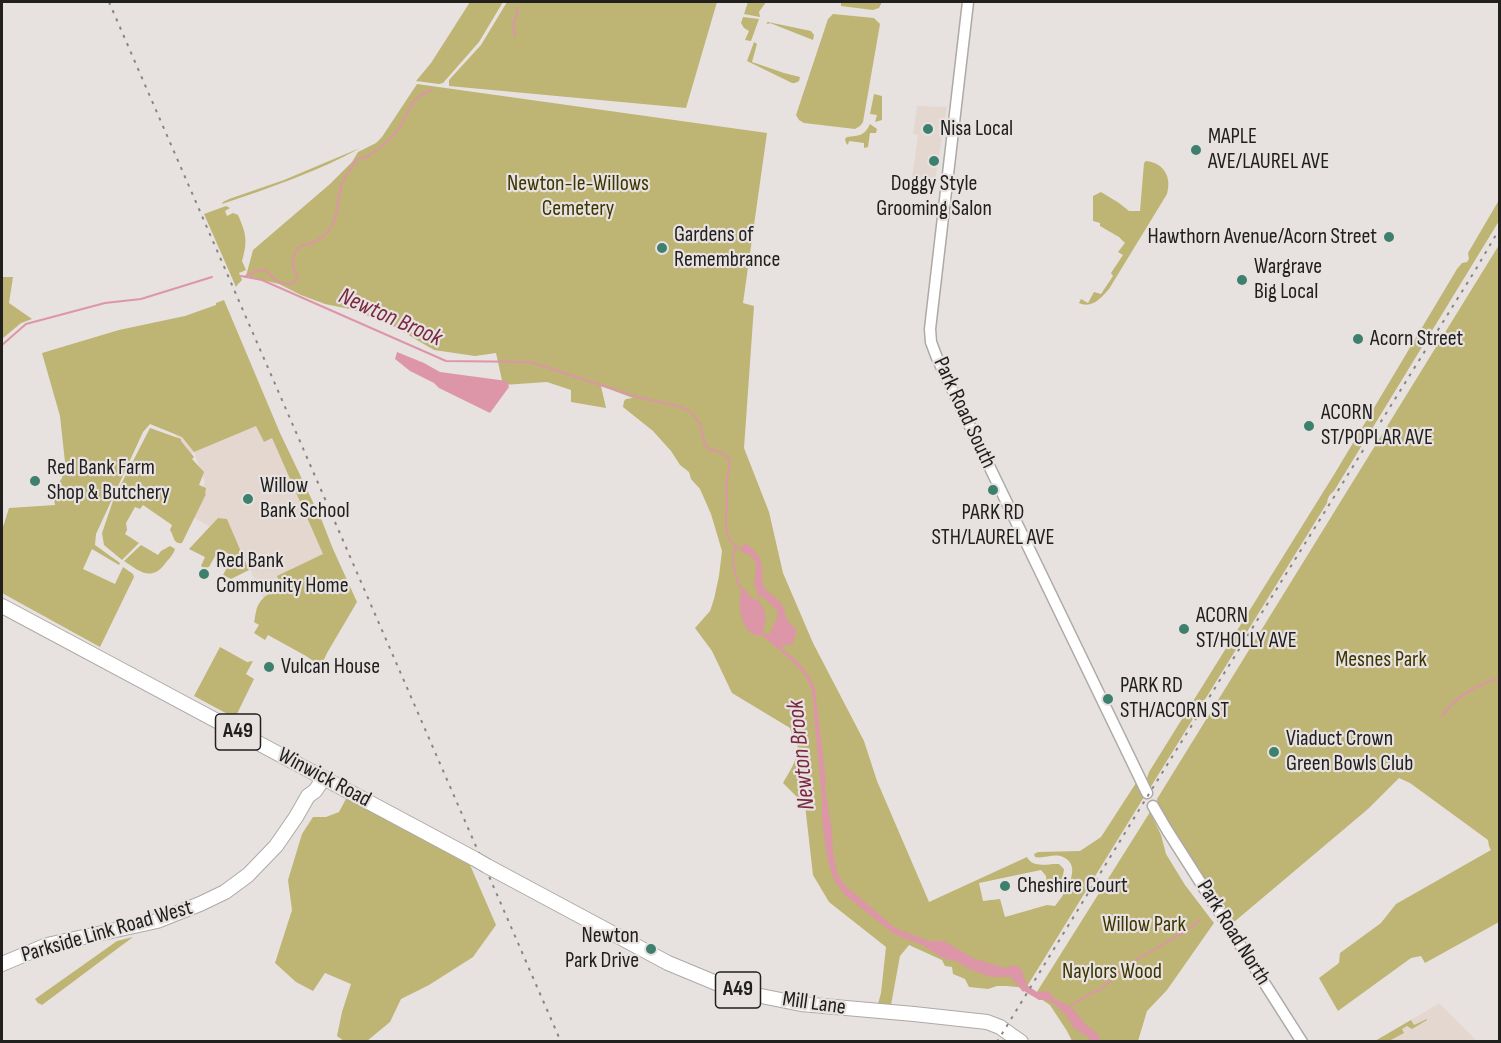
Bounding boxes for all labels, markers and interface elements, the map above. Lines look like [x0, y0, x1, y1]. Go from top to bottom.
place label: Nisa Local [940, 116, 1013, 142]
marker: Nisa Local [921, 122, 935, 136]
place label: MAPLE AVE/LAUREL AVE [1208, 124, 1329, 176]
marker: MAPLE AVE/LAUREL AVE [1189, 143, 1203, 157]
marker: Doggy Style Grooming Salon [927, 154, 941, 168]
park label: Newton-le-Willows Cemetery [507, 171, 649, 222]
place label: Doggy Style Grooming Salon [876, 171, 992, 222]
place label: Gardens of Remembrance [674, 222, 780, 274]
place label: Hawthorn Avenue/Acorn Street [1148, 224, 1377, 250]
marker: Hawthorn Avenue/Acorn Street [1382, 230, 1396, 244]
marker: Gardens of Remembrance [655, 241, 669, 255]
place label: Wargrave Big Local [1254, 254, 1322, 306]
marker: Wargrave Big Local [1235, 273, 1249, 287]
water label: Newton Brook [334, 282, 446, 354]
place label: Acorn Street [1370, 326, 1463, 352]
marker: Acorn Street [1351, 332, 1365, 346]
street label: Park Road South [927, 353, 1001, 473]
place label: ACORN ST/POPLAR AVE [1321, 400, 1433, 452]
marker: ACORN ST/POPLAR AVE [1302, 419, 1316, 433]
place label: Red Bank Farm Shop & Butchery [47, 455, 170, 506]
place label: Willow Bank School [260, 473, 350, 524]
marker: Red Bank Farm Shop & Butchery [28, 474, 42, 488]
marker: PARK RD STH/LAUREL AVE [986, 483, 1000, 497]
marker: Willow Bank School [241, 492, 255, 506]
place label: PARK RD STH/LAUREL AVE [932, 500, 1054, 552]
place label: Red Bank Community Home [216, 548, 349, 600]
marker: Red Bank Community Home [197, 567, 211, 581]
place label: ACORN ST/HOLLY AVE [1196, 603, 1297, 654]
marker: ACORN ST/HOLLY AVE [1177, 622, 1191, 636]
park label: Mesnes Park [1335, 647, 1427, 673]
place label: Vulcan House [281, 654, 380, 680]
marker: Vulcan House [262, 660, 276, 674]
place label: PARK RD STH/ACORN ST [1120, 673, 1229, 724]
marker: PARK RD STH/ACORN ST [1101, 692, 1115, 706]
water label: Newton Brook [782, 699, 822, 811]
road number: A49 [216, 714, 260, 750]
place label: Viaduct Crown Green Bowls Club [1286, 726, 1413, 778]
street label: Winwick Road [273, 742, 375, 814]
marker: Viaduct Crown Green Bowls Club [1267, 745, 1281, 759]
place label: Cheshire Court [1017, 873, 1128, 899]
street label: Park Road North [1190, 876, 1276, 990]
marker: Cheshire Court [998, 879, 1012, 893]
street label: Parkside Link Road West [19, 895, 195, 969]
park label: Willow Park [1102, 912, 1186, 938]
place label: Newton Park Drive [565, 923, 639, 974]
marker: Newton Park Drive [644, 942, 658, 956]
park label: Naylors Wood [1062, 959, 1162, 985]
road number: A49 [716, 972, 760, 1008]
street label: Mill Lane [781, 986, 847, 1022]

